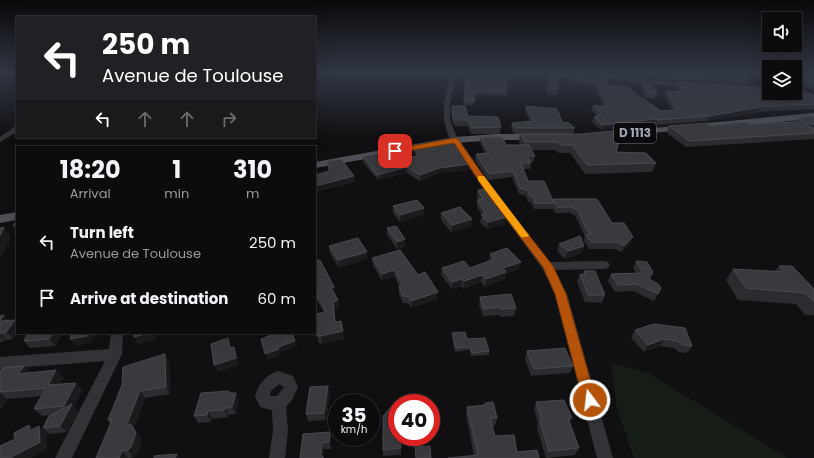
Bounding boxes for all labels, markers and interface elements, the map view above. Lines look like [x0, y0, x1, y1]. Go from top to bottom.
map controls [762, 12, 802, 100]
button: sound [762, 12, 802, 52]
text: 250 m [102, 25, 190, 64]
icon: left [36, 32, 88, 84]
button: layers [762, 60, 802, 100]
text: Avenue de Toulouse [102, 63, 283, 88]
icon: left [92, 108, 114, 130]
icon: ahead [134, 108, 156, 130]
icon: ahead [176, 108, 198, 130]
icon: right [218, 108, 240, 130]
road number: D 1113 [614, 123, 656, 143]
pin [378, 134, 412, 168]
icon: arrive [384, 140, 406, 162]
text: 18:20 [60, 153, 121, 186]
text: 1 [172, 153, 181, 186]
text: 310 [233, 153, 272, 186]
text: Arrival [70, 184, 111, 203]
text: min [164, 184, 189, 203]
text: m [246, 184, 259, 203]
text: Turn left [70, 222, 134, 243]
icon: left [36, 231, 58, 253]
text: 250 m [249, 232, 296, 253]
text: Avenue de Toulouse [70, 244, 201, 263]
icon: arrive [36, 287, 58, 309]
text: Arrive at destination [70, 288, 228, 309]
text: 60 m [258, 288, 296, 309]
position arrow [569, 379, 611, 421]
speed limit sign: 40 [388, 394, 440, 446]
text: 35 [341, 401, 367, 429]
text: km/h [341, 422, 367, 437]

